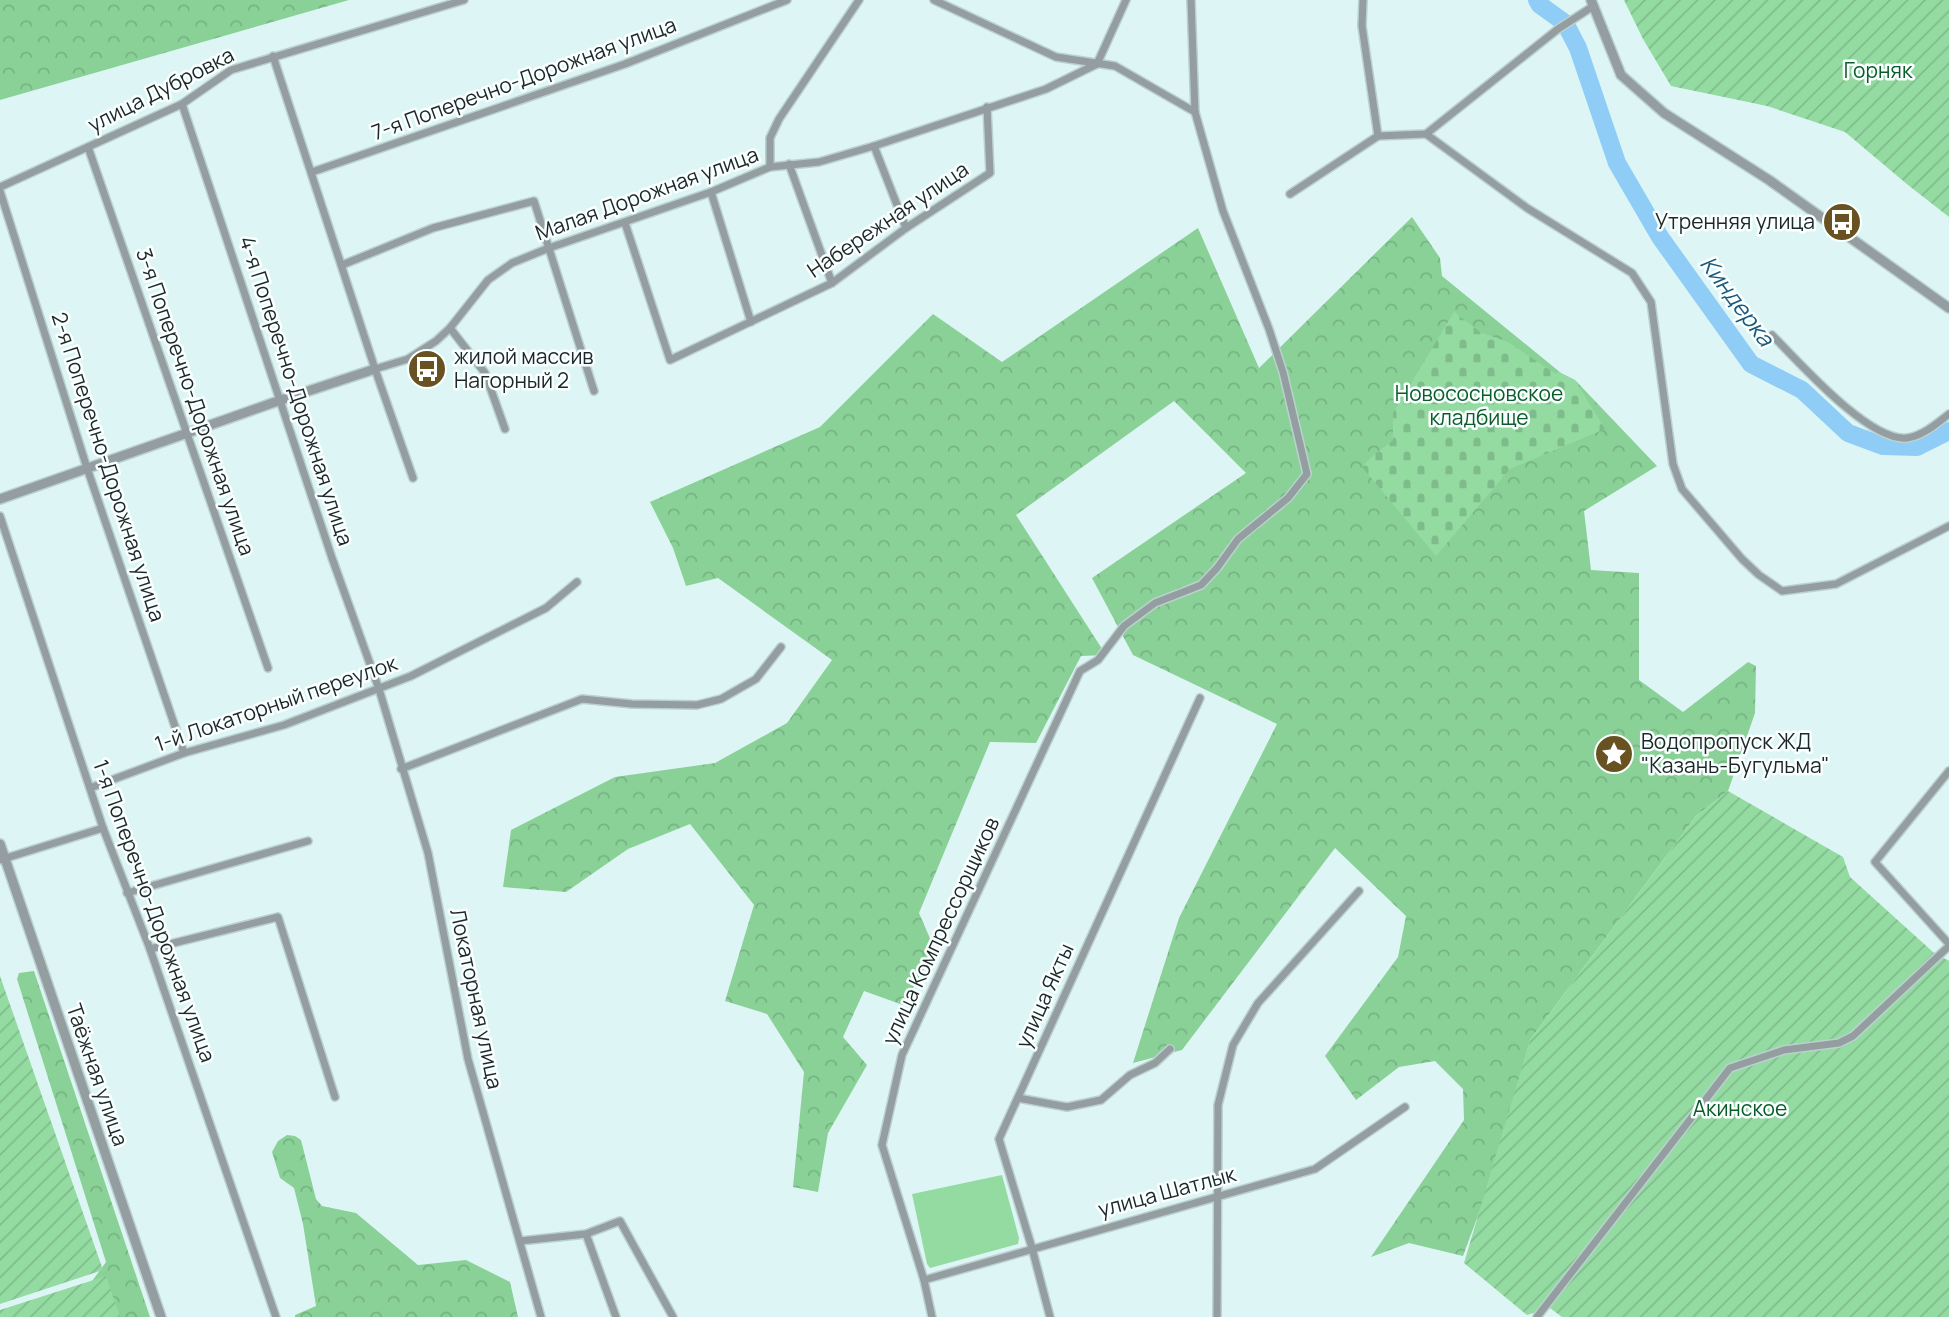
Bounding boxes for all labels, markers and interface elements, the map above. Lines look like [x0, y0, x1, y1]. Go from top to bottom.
street label: 7-я Поперечно-Дорожная улица [368, 10, 680, 146]
street label: улица Дубровка [83, 40, 238, 138]
park label: Горняк [1844, 56, 1913, 84]
street label: Малая Дорожная улица [531, 140, 762, 246]
street label: Набережная улица [801, 155, 973, 284]
bus stop icon: Утренняя улица [1821, 201, 1863, 243]
place label: Утренняя улица [1655, 207, 1815, 235]
street label: 4-я Поперечно-Дорожная улица [234, 232, 360, 549]
street label: 3-я Поперечно-Дорожная улица [130, 244, 262, 559]
water label: Киндерка [1693, 249, 1783, 353]
street label: 2-я Поперечно-Дорожная улица [46, 309, 172, 625]
place label: жилой массив Нагорный 2 [454, 342, 594, 394]
bus stop icon: жилой массив Нагорный 2 [406, 348, 448, 390]
park label: Новососновское кладбище [1395, 379, 1563, 431]
street label: 1-й Локаторный переулок [151, 648, 401, 758]
place label: Водопропуск ЖД "Казань-Бугульма" [1641, 727, 1829, 779]
place icon: Водопропуск ЖД "Казань-Бугульма" [1593, 733, 1635, 775]
street label: 1-я Поперечно-Дорожная улица [87, 756, 223, 1066]
street label: улица Компрессорщиков [875, 812, 1005, 1049]
street label: Локаторная улица [444, 906, 510, 1092]
street label: улица Якты [1009, 939, 1080, 1052]
street label: Таёжная улица [61, 1000, 135, 1149]
park label: Акинское [1693, 1094, 1787, 1122]
street label: улица Шатлык [1095, 1159, 1239, 1223]

